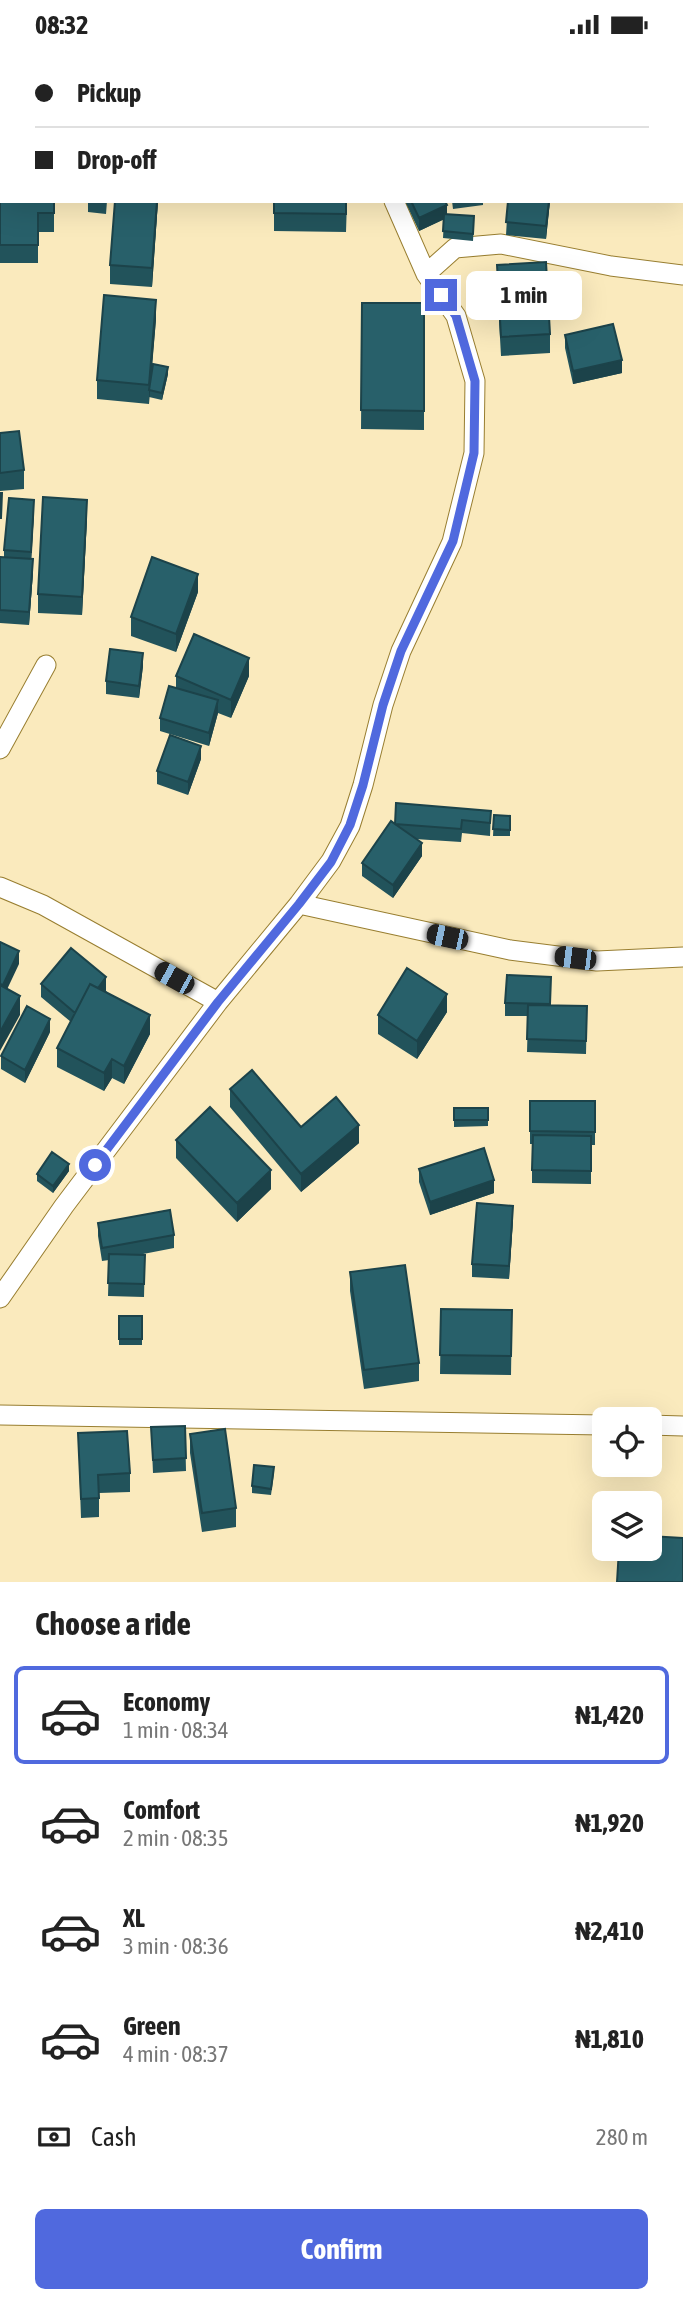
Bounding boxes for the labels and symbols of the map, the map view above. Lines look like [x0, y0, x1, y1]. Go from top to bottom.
callout: 1 min [466, 271, 581, 319]
route end [425, 279, 457, 311]
car [425, 922, 470, 952]
car [553, 945, 598, 971]
car [151, 959, 198, 997]
route start [79, 1149, 111, 1181]

